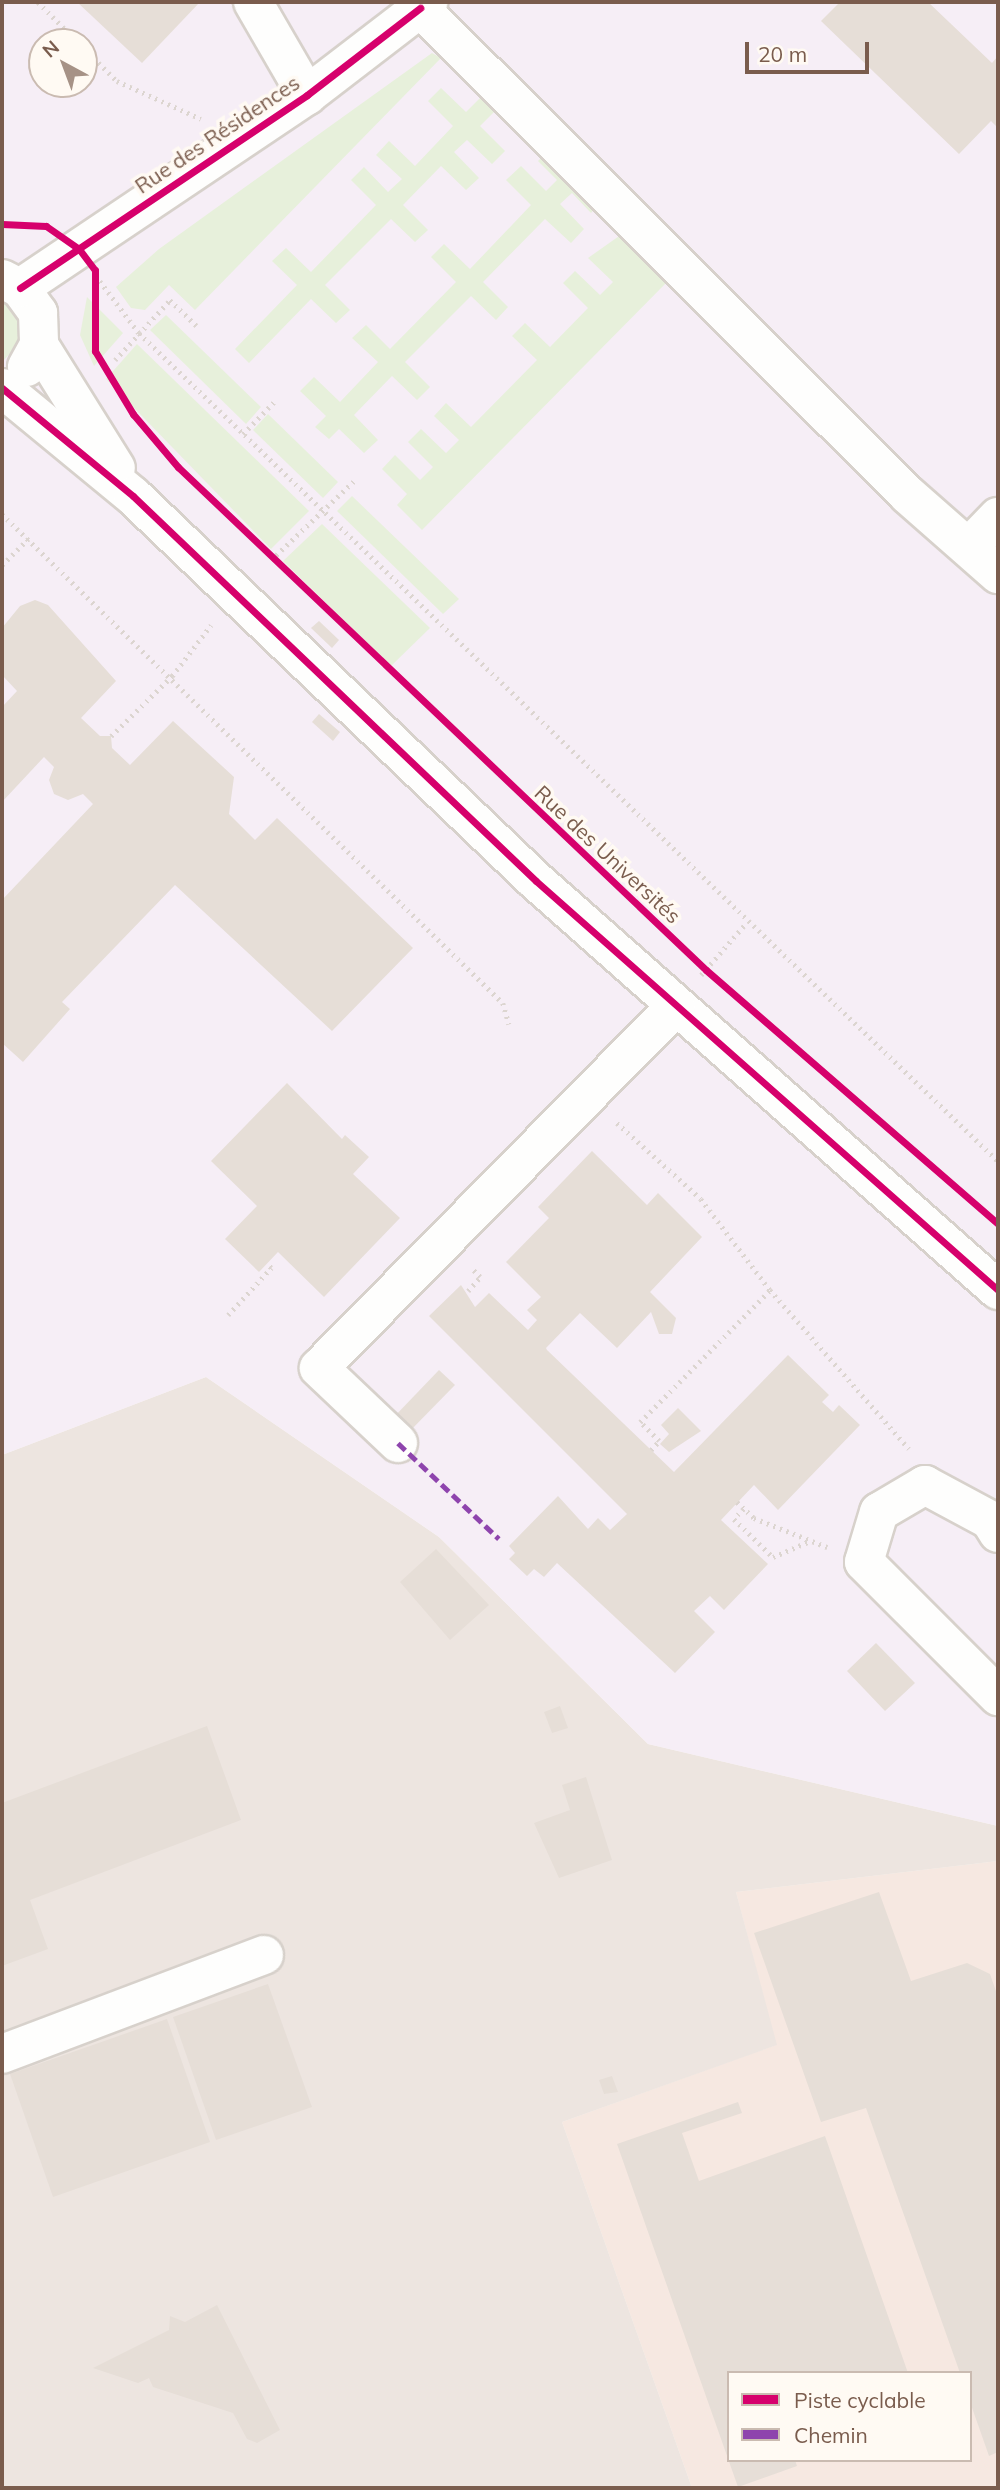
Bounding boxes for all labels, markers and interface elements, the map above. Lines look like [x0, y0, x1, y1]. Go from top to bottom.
north arrow [28, 28, 98, 98]
scale bar [748, 28, 872, 72]
text: N [37, 35, 64, 62]
text: 20 m [758, 41, 807, 67]
street label: Rue des Résidences [130, 70, 304, 198]
street label: Rue des Universités [530, 780, 686, 928]
legend [727, 2371, 972, 2462]
text: Piste cyclable [794, 2387, 926, 2413]
text: Chemin [794, 2422, 868, 2448]

